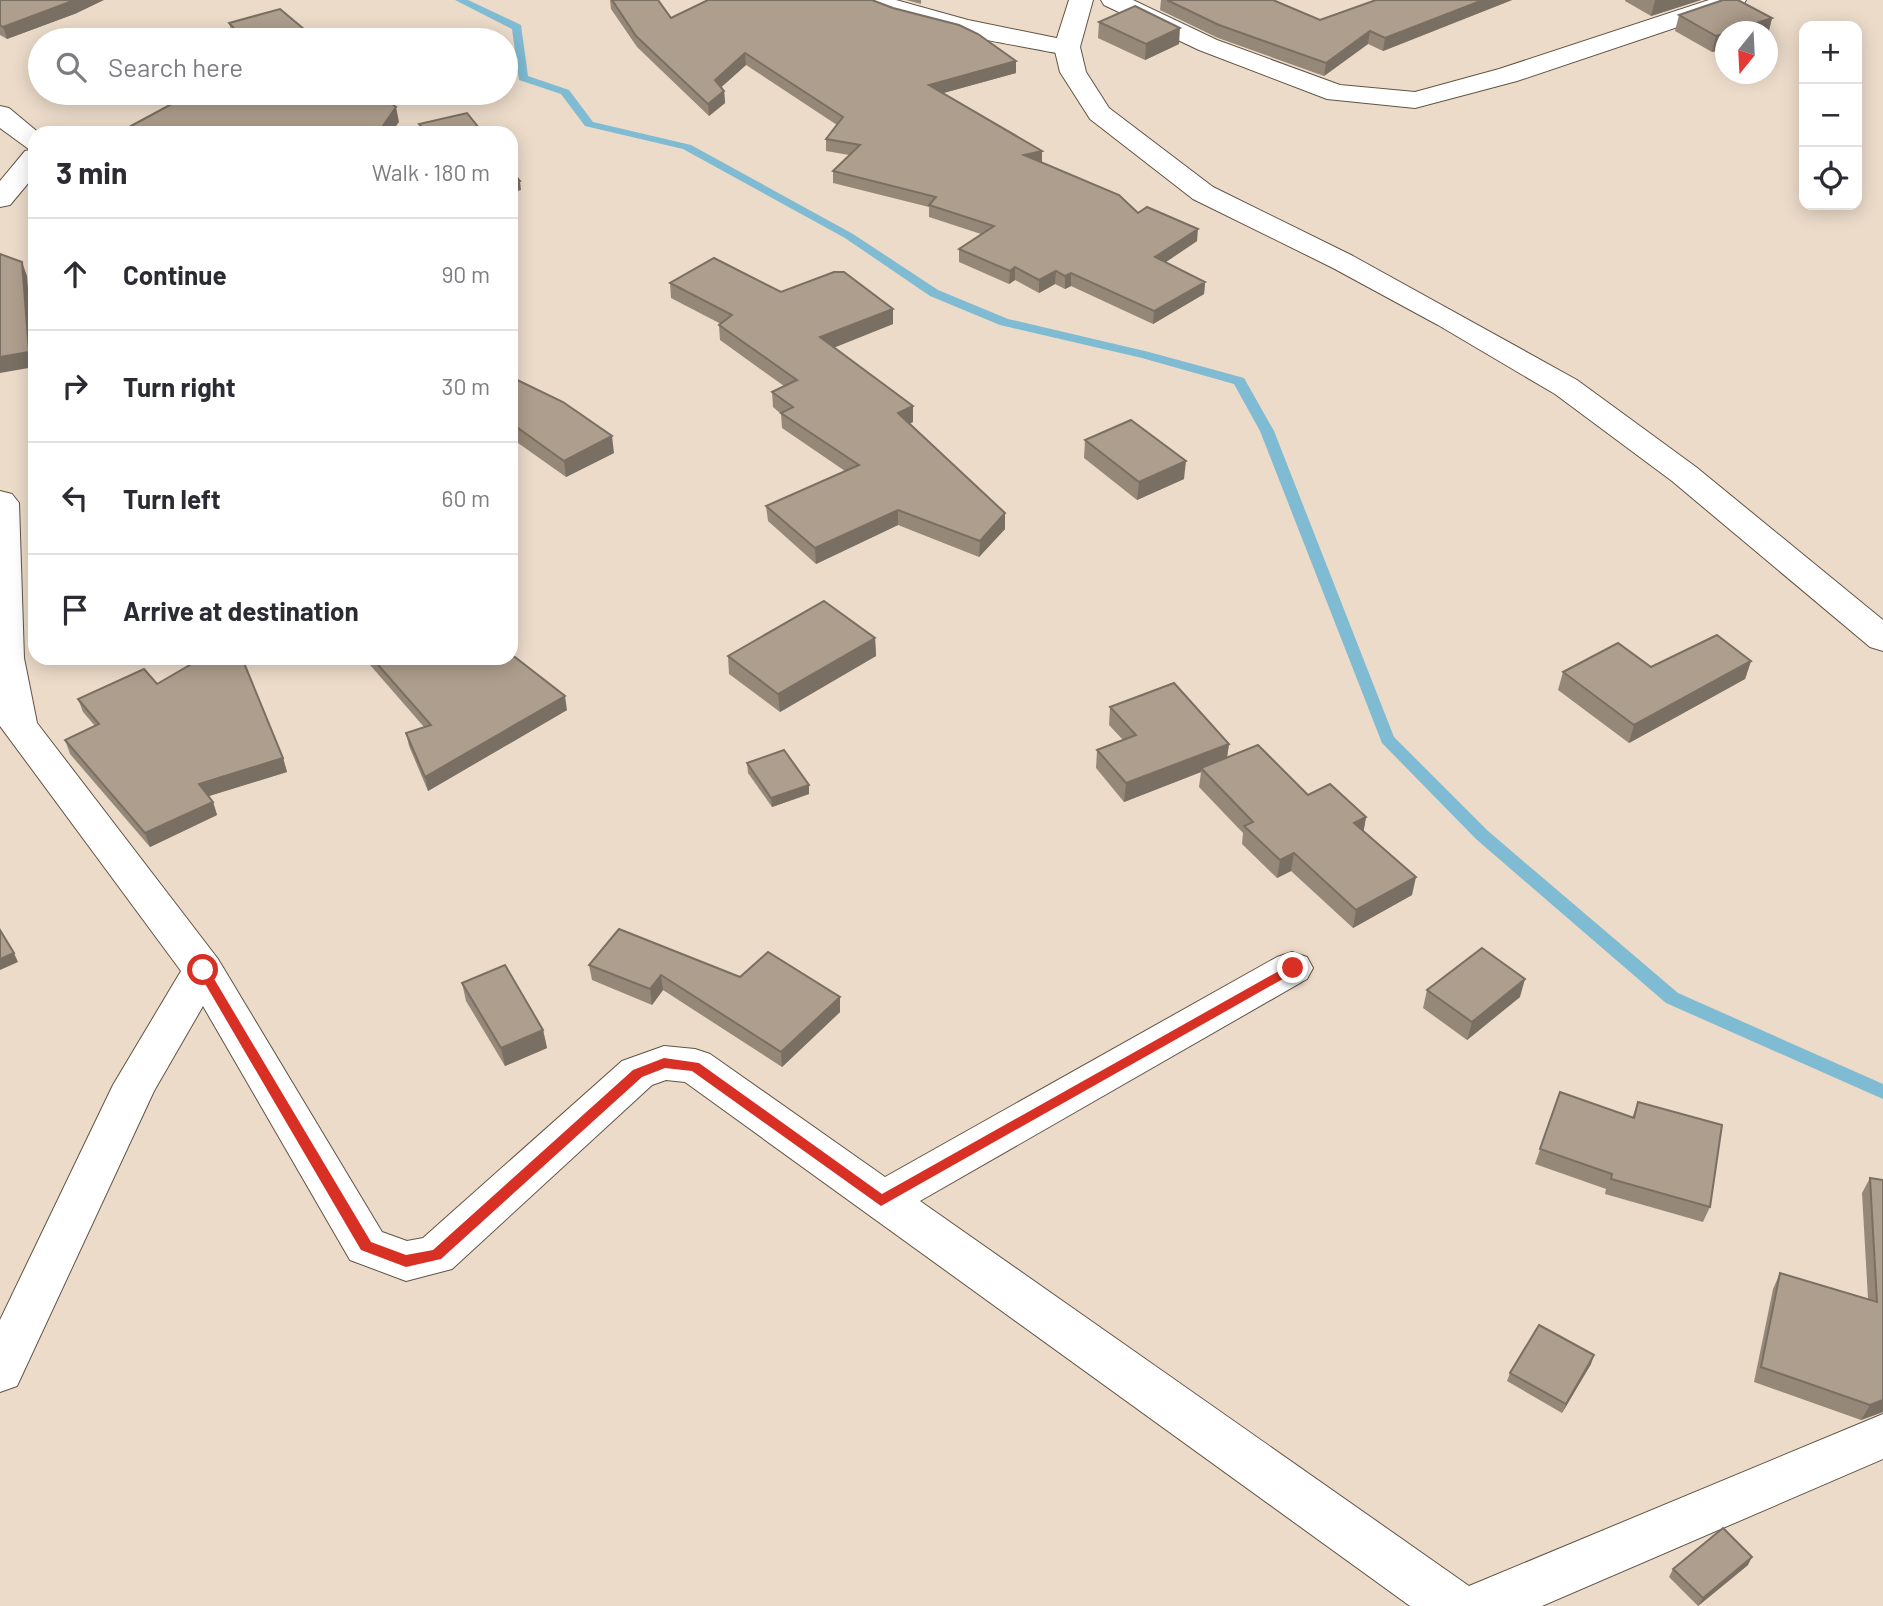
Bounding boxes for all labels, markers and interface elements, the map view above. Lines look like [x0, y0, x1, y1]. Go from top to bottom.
north arrow [1715, 21, 1778, 84]
map controls [1799, 21, 1862, 210]
button: + [1799, 21, 1862, 84]
search box [28, 28, 518, 105]
icon: search [52, 48, 90, 86]
text: Search here [108, 51, 243, 82]
button: − [1799, 84, 1862, 147]
button: locate [1799, 147, 1862, 210]
text: 3 min [56, 154, 127, 190]
text: Walk · 180 m [372, 158, 490, 186]
icon: ahead [56, 255, 94, 293]
text: Continue [123, 259, 227, 290]
text: 90 m [441, 260, 490, 288]
icon: right [56, 367, 94, 405]
text: Turn right [123, 371, 236, 402]
text: 30 m [442, 372, 490, 400]
icon: left [56, 479, 94, 517]
text: Turn left [123, 483, 221, 514]
text: 60 m [442, 484, 490, 512]
icon: arrive [56, 591, 94, 629]
text: Arrive at destination [123, 595, 359, 626]
route end [1277, 952, 1308, 983]
route start [187, 954, 218, 985]

